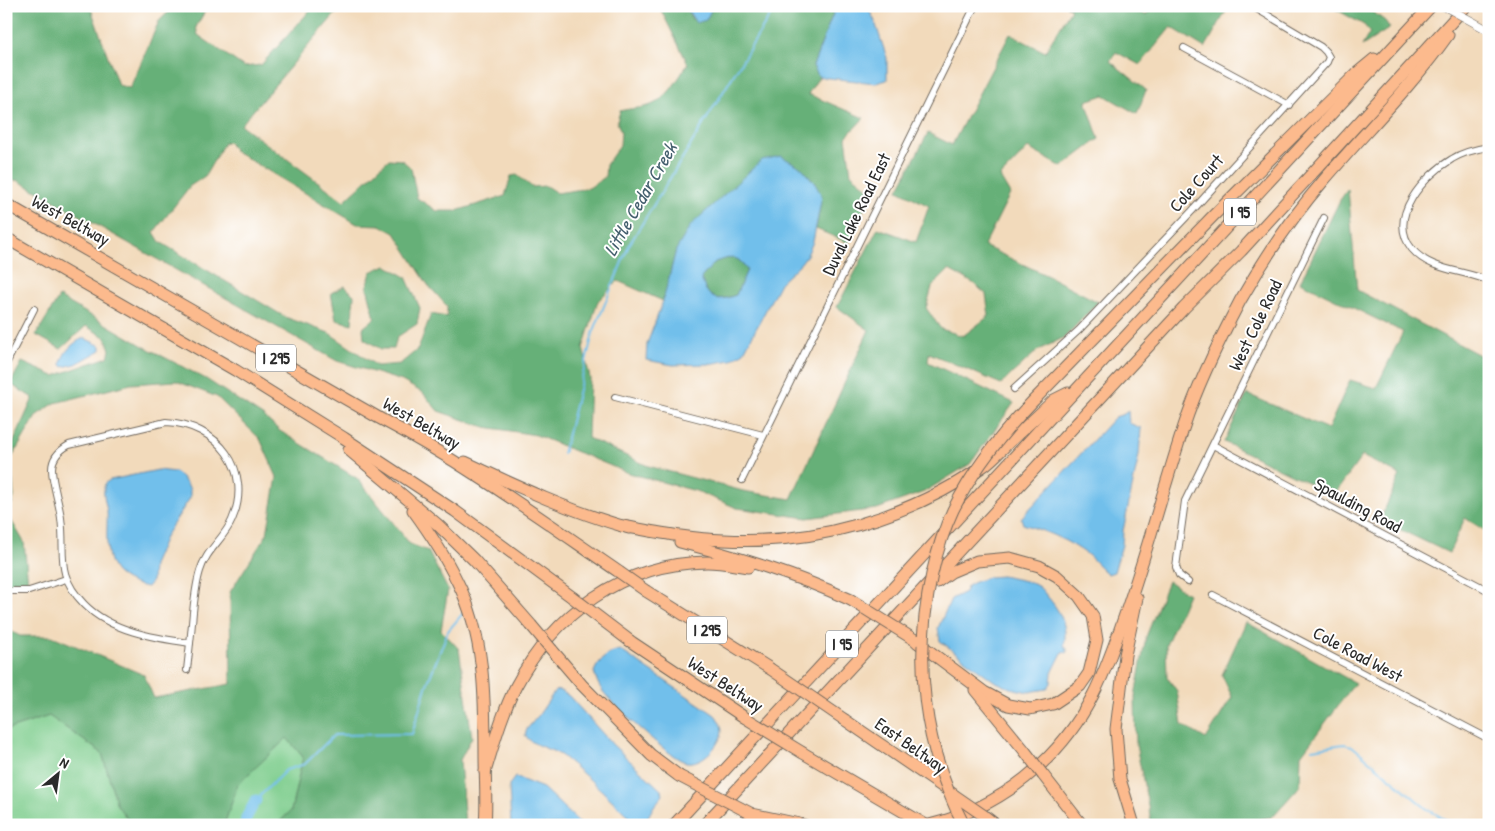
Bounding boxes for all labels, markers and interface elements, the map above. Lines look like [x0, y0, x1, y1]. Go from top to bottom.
water label: Little Cedar Creek [597, 136, 684, 260]
street label: Duval Lake Road East [816, 148, 897, 279]
street label: Cole Court [1163, 148, 1229, 218]
street label: West Beltway [27, 188, 115, 252]
road number: I 95 [1224, 198, 1256, 226]
street label: West Cole Road [1222, 275, 1288, 375]
road number: I 295 [256, 344, 296, 372]
street label: West Beltway [379, 391, 466, 455]
street label: Spaulding Road [1310, 471, 1406, 539]
road number: I 295 [687, 616, 727, 644]
street label: Cole Road West [1309, 620, 1408, 688]
road number: I 95 [826, 630, 858, 658]
street label: West Beltway [683, 650, 769, 718]
street label: East Beltway [870, 711, 952, 779]
north arrow [32, 748, 82, 798]
text: N [57, 752, 73, 773]

